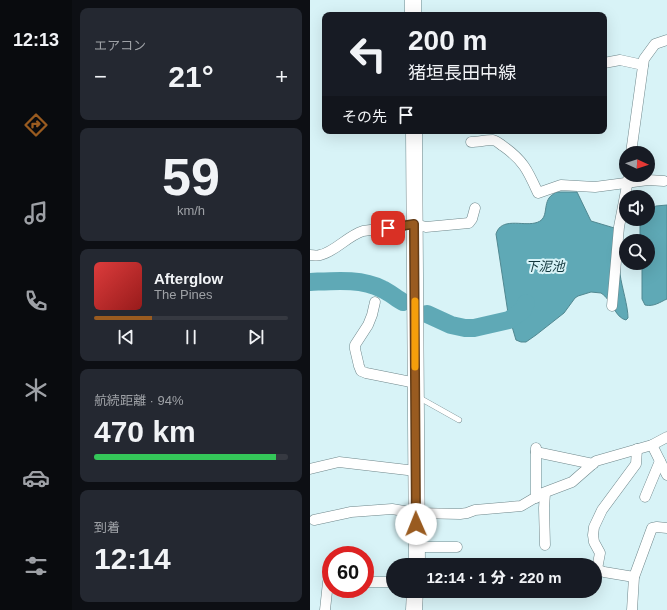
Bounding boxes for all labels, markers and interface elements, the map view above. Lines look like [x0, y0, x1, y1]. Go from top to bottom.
text: 200 m [408, 25, 487, 56]
icon: left [342, 28, 394, 80]
text: 12:13 [13, 30, 59, 50]
text: エアコン [94, 38, 146, 53]
text: 21° [168, 60, 214, 93]
text: 猪垣長田中線 [408, 63, 516, 83]
text: − [94, 64, 107, 89]
text: + [275, 64, 288, 89]
icon: arrive [395, 104, 417, 126]
text: その先 [342, 108, 387, 125]
icon: directions [22, 111, 50, 139]
north arrow [619, 146, 655, 182]
map controls [619, 146, 655, 270]
text: 59 [162, 148, 220, 206]
button: sound [619, 190, 655, 226]
icon: music [22, 199, 50, 227]
text: km/h [177, 203, 205, 218]
pin [371, 211, 405, 245]
icon: arrive [377, 217, 399, 239]
button: search [619, 234, 655, 270]
water label: 下泥池 [525, 259, 566, 274]
text: Afterglow [154, 270, 223, 287]
icon: phone [22, 287, 50, 315]
text: The Pines [154, 287, 213, 302]
icon: previous [115, 326, 137, 348]
icon: pause [180, 326, 202, 348]
icon: next [245, 326, 267, 348]
icon: climate [22, 376, 50, 404]
text: 航続距離 · 94% [94, 393, 184, 408]
text: 470 km [94, 415, 196, 448]
icon: car [22, 464, 50, 492]
position arrow [395, 503, 437, 545]
text: 到着 [94, 520, 120, 535]
text: 12:14 [94, 542, 171, 575]
speed limit sign: 60 [322, 546, 374, 598]
icon: filters [22, 552, 50, 580]
text: 12:14 · 1 分 · 220 m [426, 569, 562, 586]

